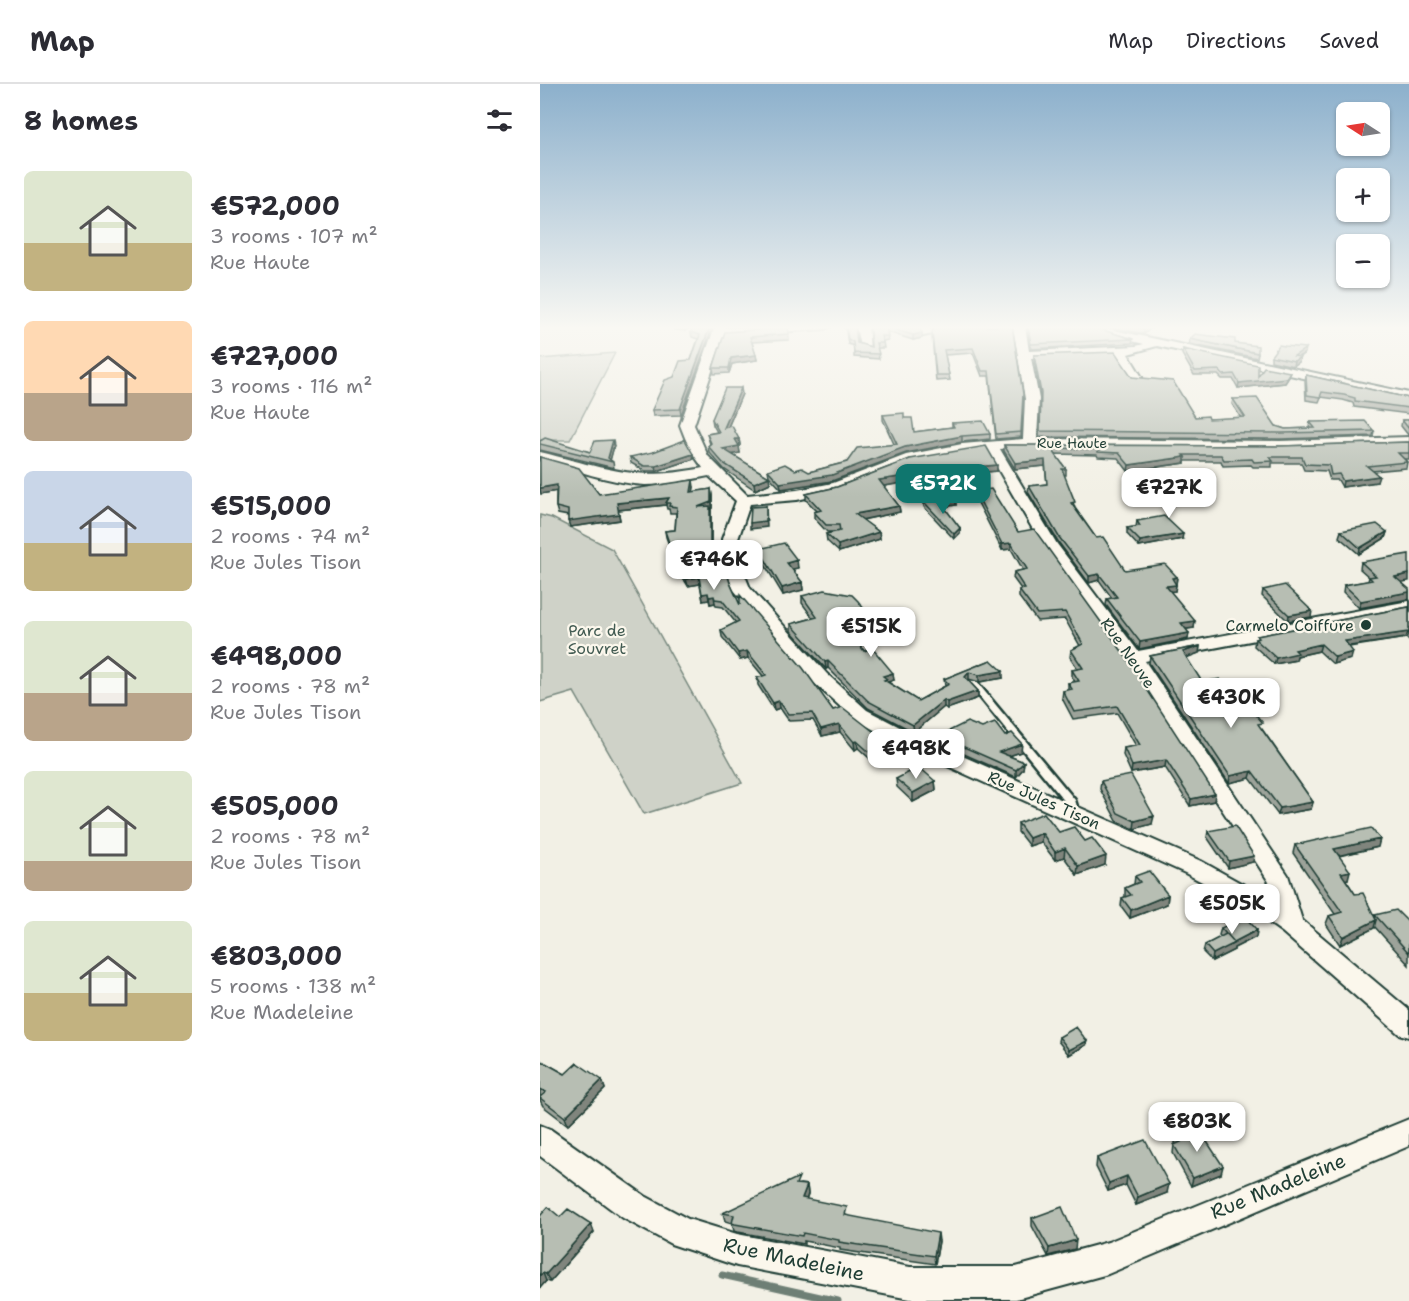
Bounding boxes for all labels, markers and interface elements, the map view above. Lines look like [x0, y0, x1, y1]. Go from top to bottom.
text: Map [30, 22, 95, 60]
text: Map [1108, 27, 1153, 55]
text: Directions [1186, 27, 1286, 55]
text: Saved [1319, 27, 1379, 55]
north arrow [1336, 102, 1390, 156]
map controls [1336, 102, 1390, 288]
text: 8 homes [24, 103, 138, 138]
icon: filters [483, 104, 516, 137]
button: + [1336, 168, 1390, 222]
text: €572,000 [210, 188, 340, 223]
icon: home [72, 195, 144, 267]
text: 3 rooms · 107 m² [210, 223, 378, 249]
button: − [1336, 234, 1390, 288]
text: Rue Haute [210, 249, 310, 275]
text: €727,000 [210, 338, 338, 373]
icon: home [72, 345, 144, 417]
text: 3 rooms · 116 m² [210, 373, 372, 399]
text: Rue Haute [210, 399, 310, 425]
street label: Rue Haute [1037, 434, 1107, 452]
pin: €572K [901, 464, 985, 515]
pin: €727K [1127, 468, 1211, 519]
text: €572K [910, 470, 976, 496]
text: €727K [1135, 474, 1203, 500]
text: €515,000 [210, 488, 331, 523]
icon: home [72, 495, 144, 567]
text: 2 rooms · 74 m² [210, 523, 370, 549]
pin: €746K [672, 540, 756, 591]
text: €746K [680, 546, 748, 572]
text: Rue Jules Tison [210, 549, 361, 575]
pin: €515K [829, 607, 913, 658]
text: €515K [841, 613, 901, 639]
street label: Rue Neuve [1096, 613, 1160, 693]
place label: Carmelo Coiffure [1226, 615, 1354, 636]
marker: Carmelo Coiffure [1359, 618, 1373, 632]
park label: Parc de Souvret [568, 620, 626, 659]
text: €498,000 [210, 638, 342, 673]
icon: home [72, 645, 144, 717]
text: 2 rooms · 78 m² [210, 673, 370, 699]
pin: €430K [1189, 678, 1273, 729]
text: €430K [1197, 684, 1265, 710]
text: Rue Jules Tison [210, 699, 361, 725]
pin: €498K [874, 729, 958, 780]
text: €498K [881, 735, 951, 761]
street label: Rue Jules Tison [984, 766, 1104, 834]
text: €505,000 [210, 788, 339, 823]
icon: home [72, 795, 144, 867]
text: 2 rooms · 78 m² [210, 823, 370, 849]
text: Rue Jules Tison [210, 849, 361, 875]
pin: €505K [1190, 884, 1274, 935]
text: €505K [1199, 890, 1265, 916]
text: €803,000 [210, 938, 342, 973]
icon: home [72, 945, 144, 1017]
text: 5 rooms · 138 m² [210, 973, 376, 999]
text: Rue Madeleine [210, 999, 354, 1025]
pin: €803K [1155, 1102, 1239, 1153]
text: €803K [1162, 1108, 1232, 1134]
street label: Rue Madeleine [1206, 1147, 1350, 1225]
street label: Rue Madeleine [721, 1231, 867, 1287]

